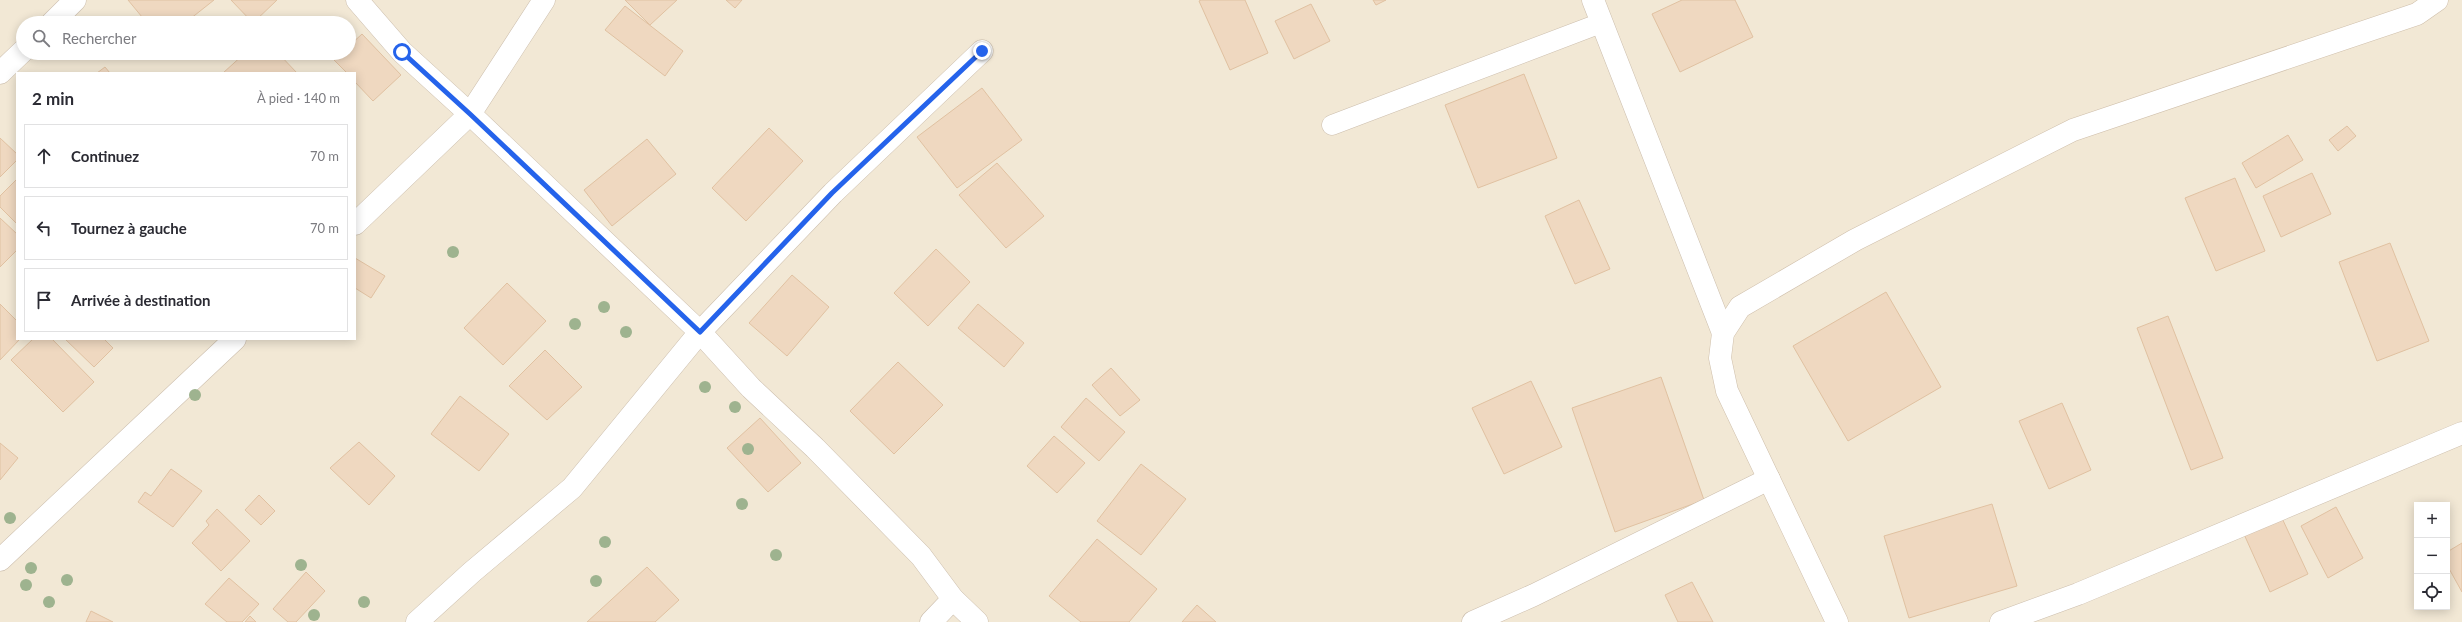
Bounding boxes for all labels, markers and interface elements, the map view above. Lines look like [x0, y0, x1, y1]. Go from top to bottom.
search box [16, 16, 356, 60]
icon: search [30, 27, 52, 49]
text: Rechercher [62, 29, 136, 47]
route end [973, 42, 991, 60]
route start [393, 43, 411, 61]
text: 2 min [32, 88, 74, 109]
text: À pied · 140 m [257, 90, 340, 106]
icon: ahead [33, 145, 55, 167]
text: Continuez [71, 147, 139, 165]
text: 70 m [310, 148, 339, 164]
icon: left [33, 217, 55, 239]
text: Tournez à gauche [71, 219, 187, 237]
text: 70 m [310, 220, 339, 236]
icon: arrive [33, 289, 55, 311]
text: Arrivée à destination [71, 291, 210, 309]
map controls [2414, 502, 2450, 610]
button: + [2414, 502, 2450, 538]
button: − [2414, 538, 2450, 574]
button: locate [2414, 574, 2450, 610]

